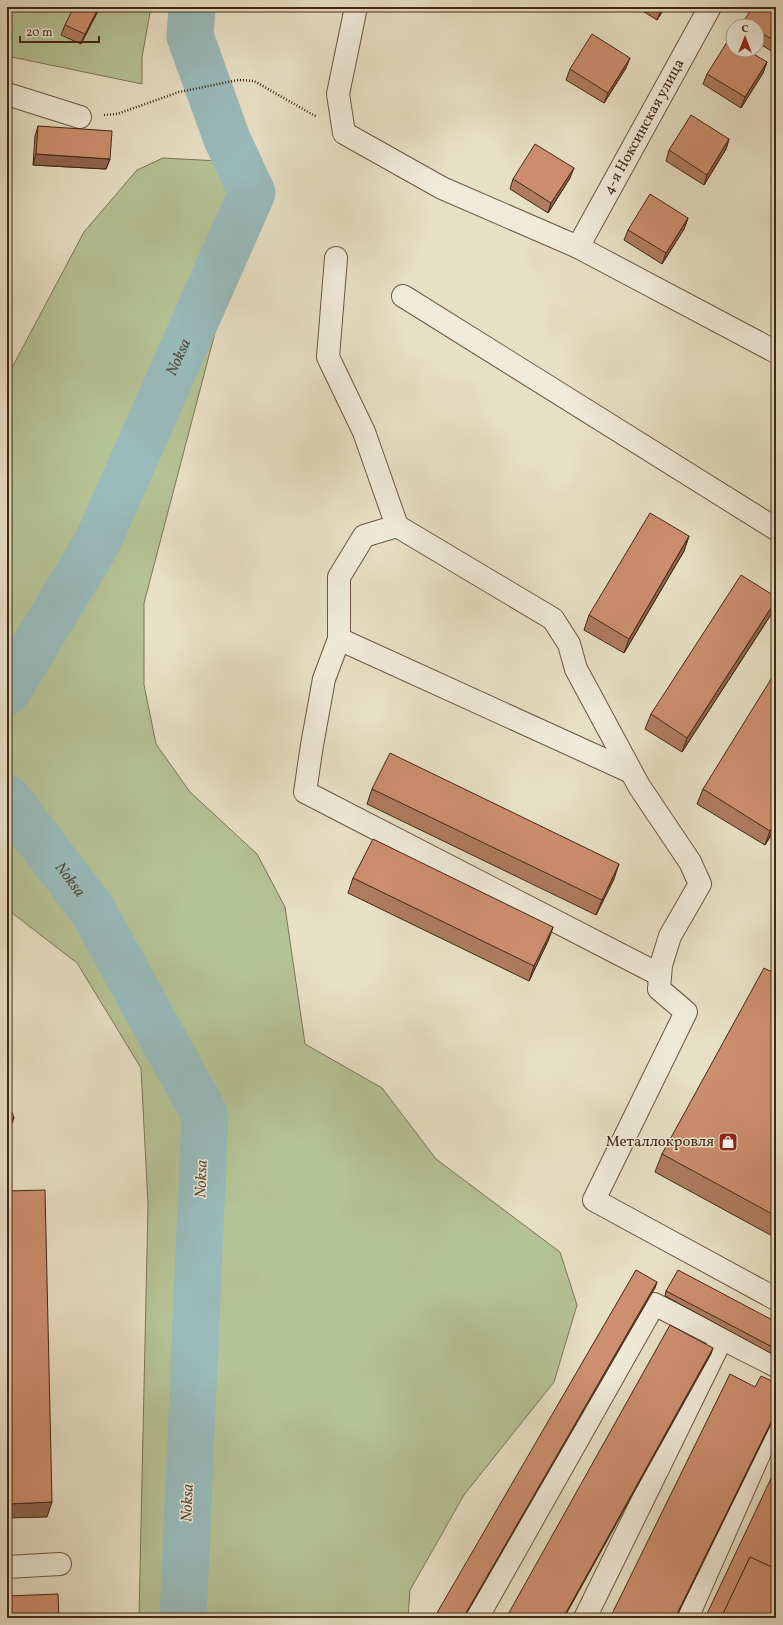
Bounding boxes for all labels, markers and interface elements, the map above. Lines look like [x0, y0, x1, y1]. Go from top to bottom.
scale bar [20, 18, 99, 44]
north arrow [725, 18, 765, 58]
text: С [741, 22, 749, 37]
text: 20 m [26, 25, 53, 41]
street label: 4-я Ноксинская улица [598, 55, 690, 199]
water label: Noksa [161, 335, 197, 380]
water label: Noksa [49, 858, 90, 902]
shop icon: Металлокровля [717, 1131, 739, 1153]
place label: Металлокровля [606, 1132, 714, 1153]
water label: Noksa [190, 1159, 214, 1199]
water label: Noksa [176, 1483, 200, 1523]

